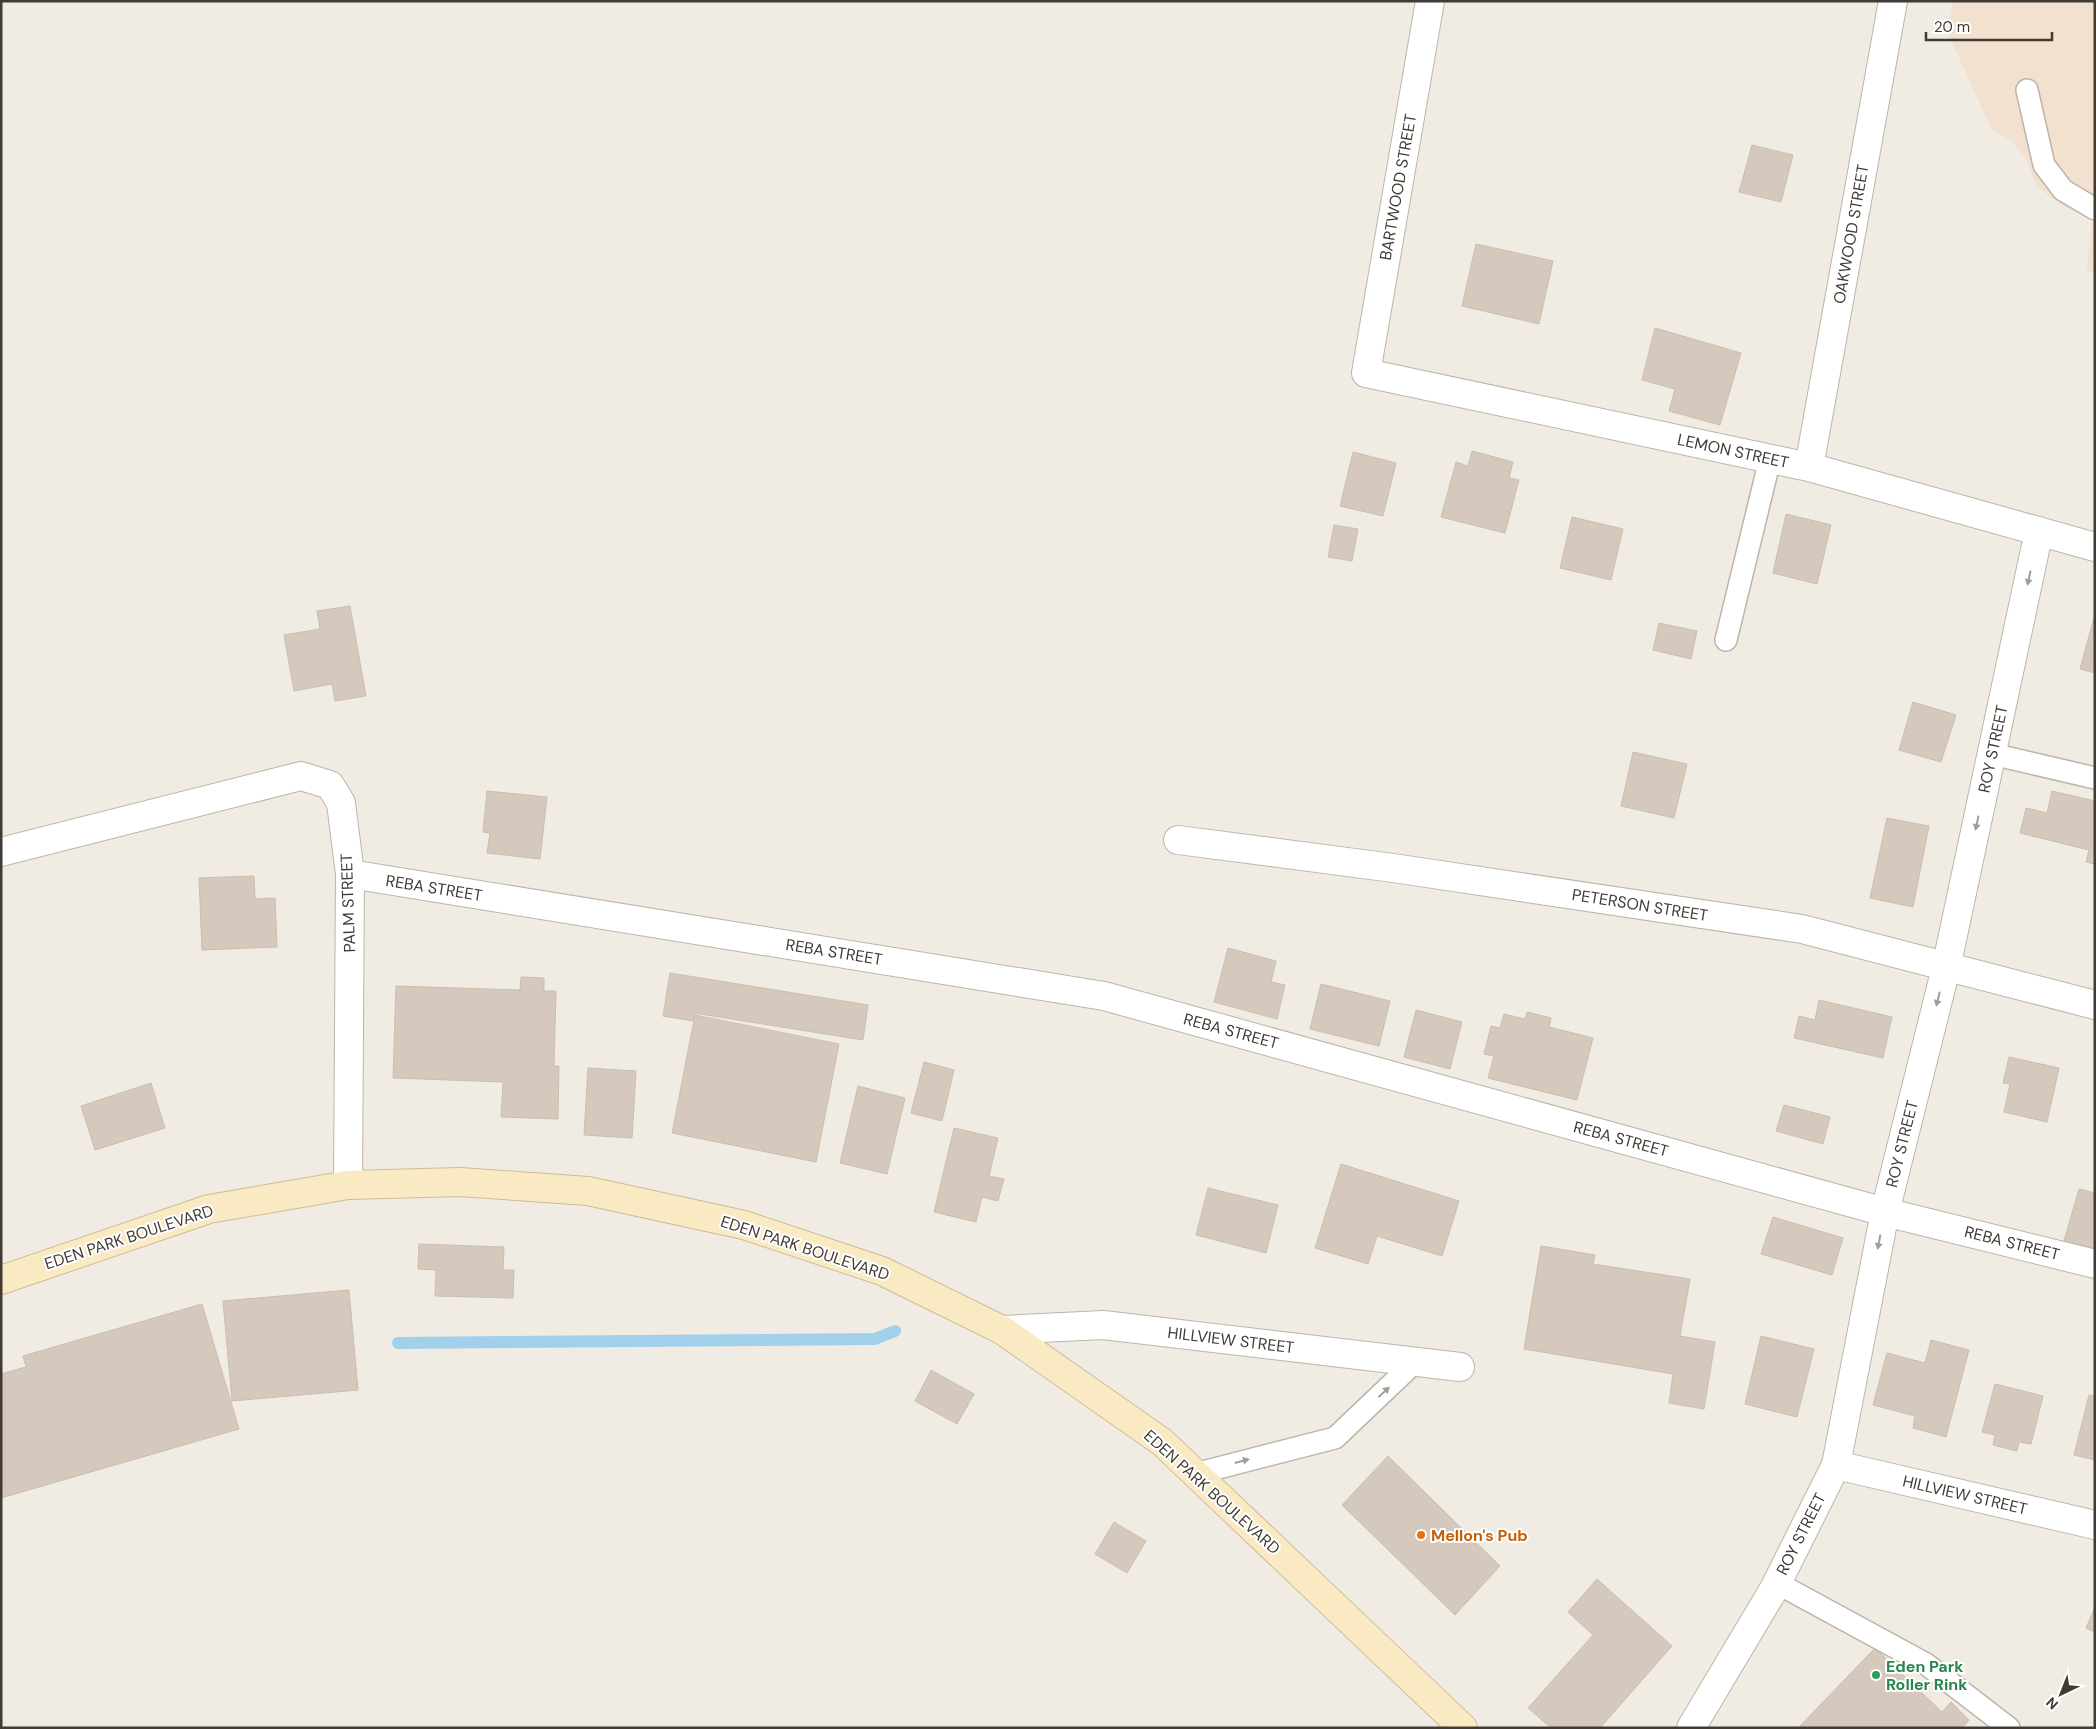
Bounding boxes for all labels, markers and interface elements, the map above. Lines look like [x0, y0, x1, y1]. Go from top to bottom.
scale bar [1926, 10, 2052, 42]
text: 20 m [1934, 17, 1970, 37]
street label: BARTWOOD STREET [1375, 112, 1421, 262]
street label: OAKWOOD STREET [1828, 163, 1874, 305]
street label: LEMON STREET [1675, 429, 1791, 473]
one-way arrow [2024, 571, 2032, 587]
street label: ROY STREET [1973, 703, 2013, 795]
one-way arrow [1973, 815, 1981, 831]
street label: PALM STREET [336, 853, 360, 953]
street label: REBA STREET [384, 870, 484, 906]
street label: PETERSON STREET [1571, 884, 1709, 926]
street label: REBA STREET [784, 934, 884, 970]
one-way arrow [1934, 991, 1942, 1006]
street label: REBA STREET [1181, 1008, 1281, 1054]
street label: ROY STREET [1881, 1098, 1923, 1190]
street label: REBA STREET [1571, 1116, 1671, 1162]
street label: EDEN PARK BOULEVARD [42, 1200, 216, 1274]
street label: EDEN PARK BOULEVARD [718, 1211, 892, 1285]
street label: REBA STREET [1962, 1221, 2062, 1265]
one-way arrow [1875, 1234, 1883, 1250]
street label: HILLVIEW STREET [1167, 1322, 1296, 1358]
one-way arrow [1377, 1386, 1389, 1398]
street label: EDEN PARK BOULEVARD [1139, 1425, 1285, 1559]
one-way arrow [1235, 1457, 1250, 1465]
street label: HILLVIEW STREET [1901, 1470, 2029, 1520]
street label: ROY STREET [1771, 1489, 1831, 1579]
place label: Mellon's Pub [1431, 1525, 1528, 1546]
marker: Mellon's Pub [1415, 1529, 1427, 1541]
place label: Eden Park Roller Rink [1886, 1656, 1968, 1695]
marker: Eden Park Roller Rink [1870, 1669, 1882, 1681]
north arrow [2036, 1669, 2086, 1719]
text: N [2042, 1693, 2062, 1714]

